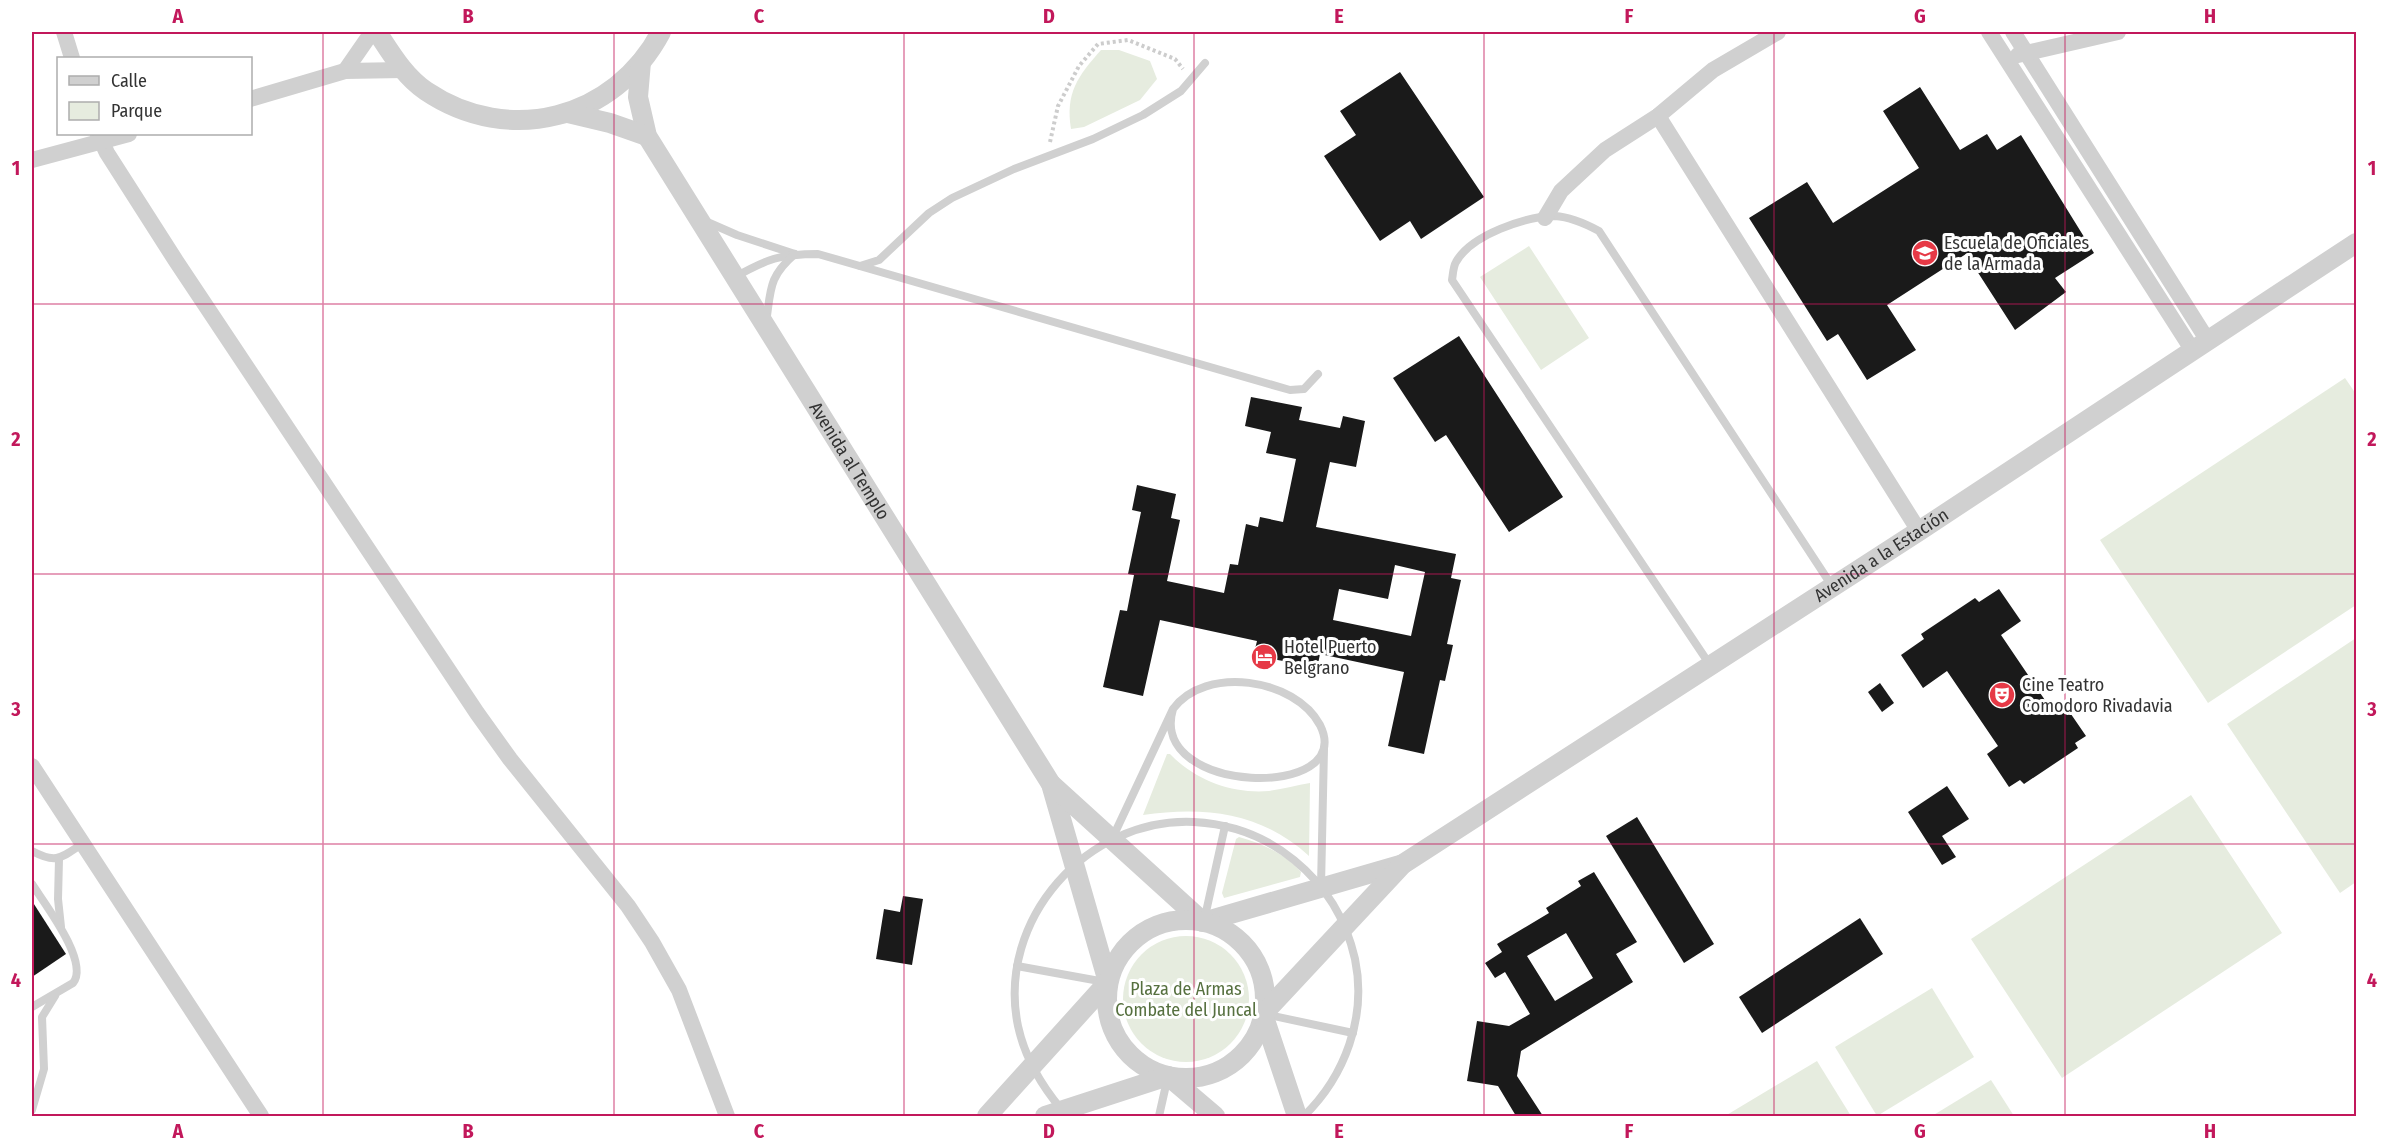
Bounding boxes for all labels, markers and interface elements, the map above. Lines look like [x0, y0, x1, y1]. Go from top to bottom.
text: A [172, 4, 185, 28]
text: B [462, 4, 474, 28]
text: C [754, 4, 765, 28]
text: D [1043, 4, 1055, 28]
text: E [1334, 4, 1344, 28]
text: F [1625, 4, 1634, 28]
text: G [1914, 4, 1926, 28]
text: H [2204, 4, 2216, 28]
legend [57, 57, 252, 135]
text: Calle [111, 70, 147, 92]
text: Parque [111, 100, 162, 122]
text: 1 [12, 156, 20, 180]
text: 1 [2368, 156, 2376, 180]
place label: Escuela de Oficiales de la Armada [1944, 232, 2090, 275]
school or university icon: Escuela de Oficiales de la Armada [1910, 238, 1940, 268]
street label: Avenida al Templo [805, 398, 894, 524]
text: 2 [10, 427, 21, 451]
text: 2 [2366, 427, 2377, 451]
street label: Avenida a la Estación [1810, 504, 1953, 607]
place label: Hotel Puerto Belgrano [1284, 636, 1377, 679]
hotel icon: Hotel Puerto Belgrano [1249, 642, 1279, 672]
place label: Cine Teatro Comodoro Rivadavia [2022, 674, 2173, 717]
theatre icon: Cine Teatro Comodoro Rivadavia [1987, 680, 2017, 710]
text: 3 [10, 697, 21, 721]
text: 3 [2366, 697, 2377, 721]
text: 4 [11, 968, 21, 992]
text: 4 [2367, 968, 2377, 992]
park label: Plaza de Armas Combate del Juncal [1115, 978, 1257, 1021]
text: A [172, 1119, 185, 1143]
text: B [462, 1119, 474, 1143]
text: C [754, 1119, 765, 1143]
text: D [1043, 1119, 1055, 1143]
text: E [1334, 1119, 1344, 1143]
text: F [1625, 1119, 1634, 1143]
text: G [1914, 1119, 1926, 1143]
text: H [2204, 1119, 2216, 1143]

